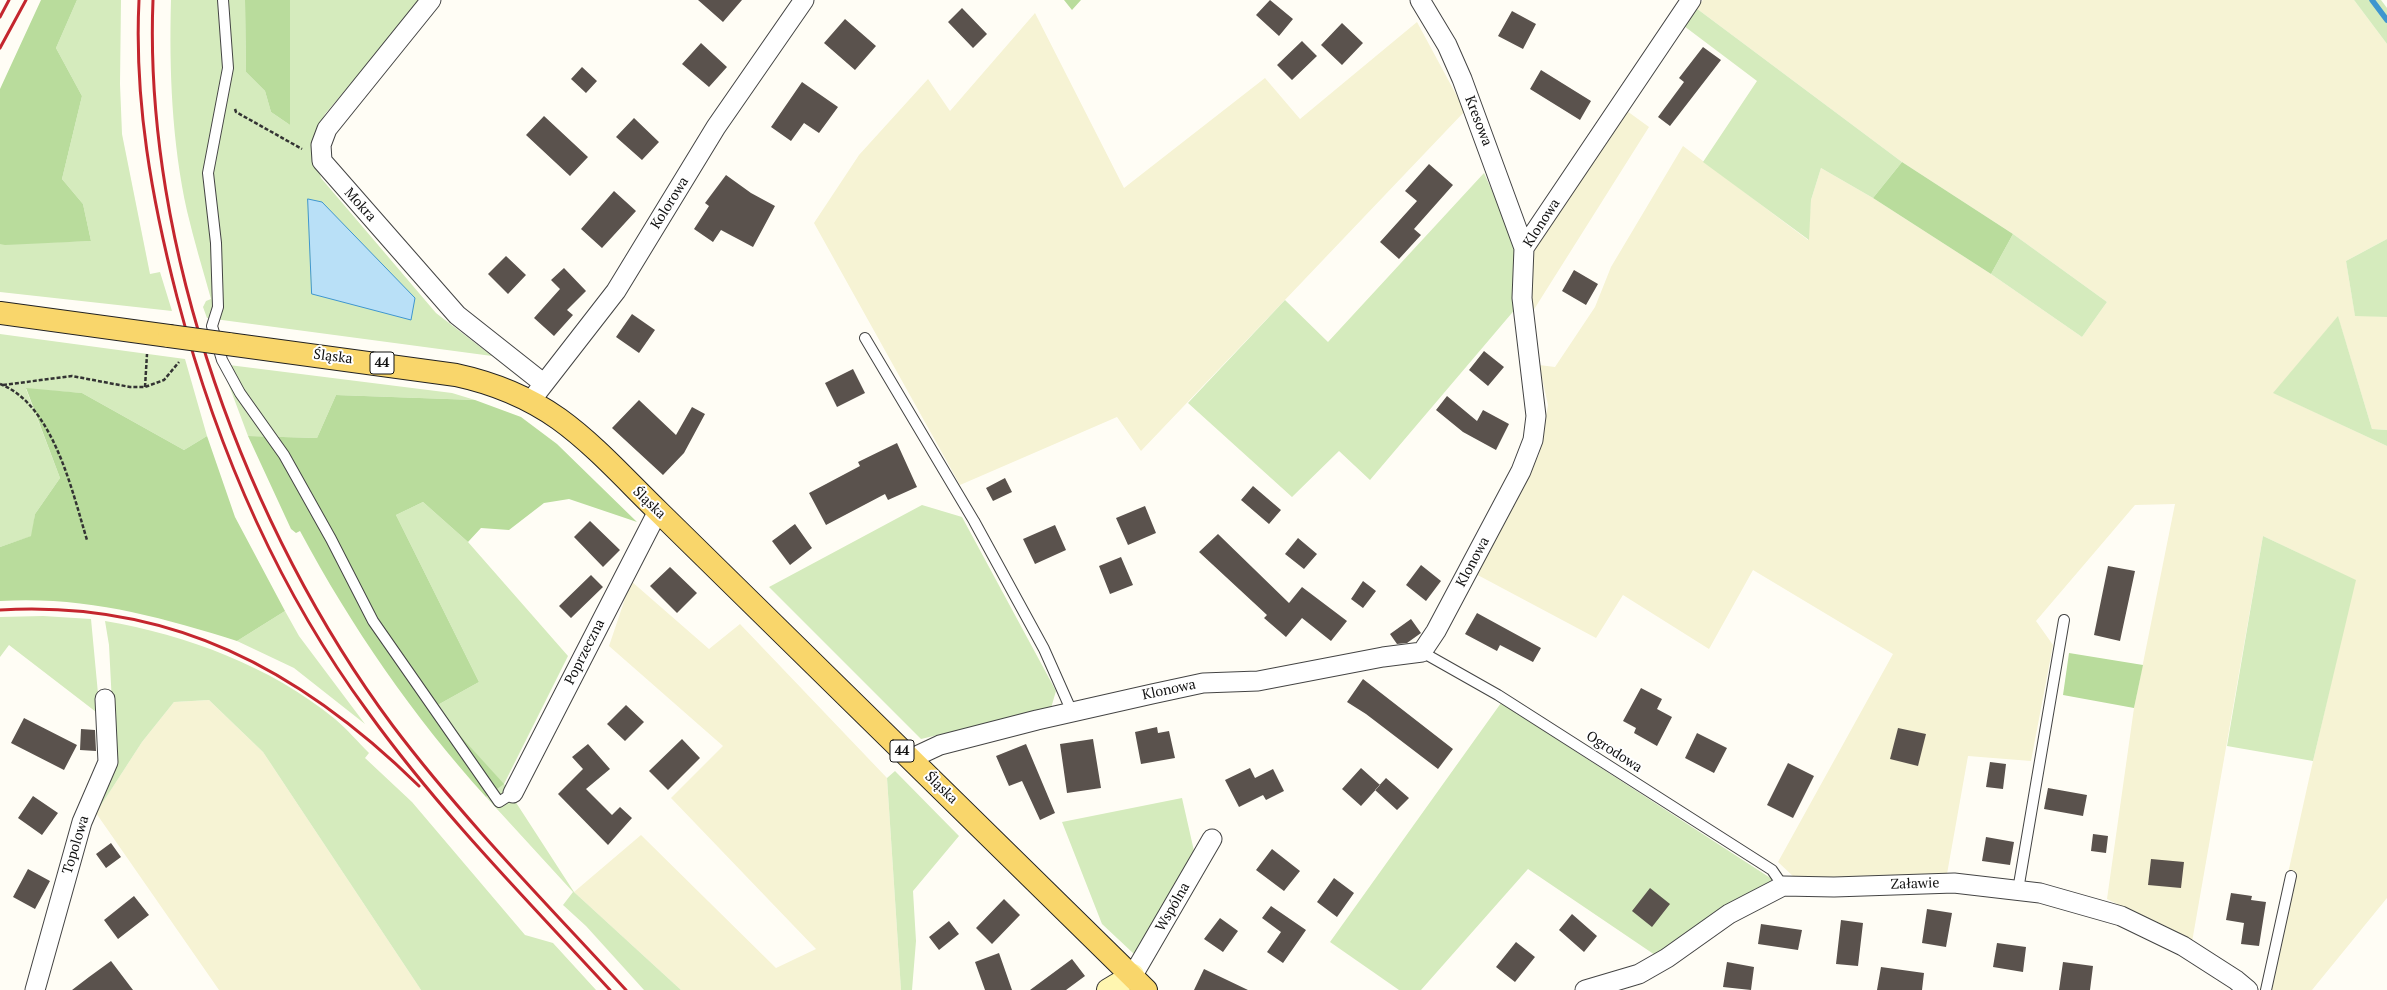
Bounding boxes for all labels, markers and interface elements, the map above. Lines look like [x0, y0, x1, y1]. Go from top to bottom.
street label: Kresowa [1461, 94, 1495, 148]
street label: Kolorowa [647, 174, 693, 232]
street label: Mokra [341, 185, 379, 225]
street label: Klonowa [1520, 196, 1564, 250]
street label: Śląska [313, 346, 353, 368]
road number: 44 [370, 352, 394, 374]
street label: Śląska [629, 483, 669, 523]
street label: Klonowa [1453, 534, 1493, 590]
street label: Poprzeczna [561, 616, 609, 688]
street label: Klonowa [1141, 676, 1197, 704]
street label: Ogrodowa [1583, 728, 1645, 776]
road number: 44 [890, 740, 914, 762]
street label: Śląska [921, 768, 961, 808]
street label: Topolowa [59, 814, 93, 876]
street label: Załawie [1890, 875, 1940, 893]
street label: Wspólna [1152, 880, 1194, 934]

